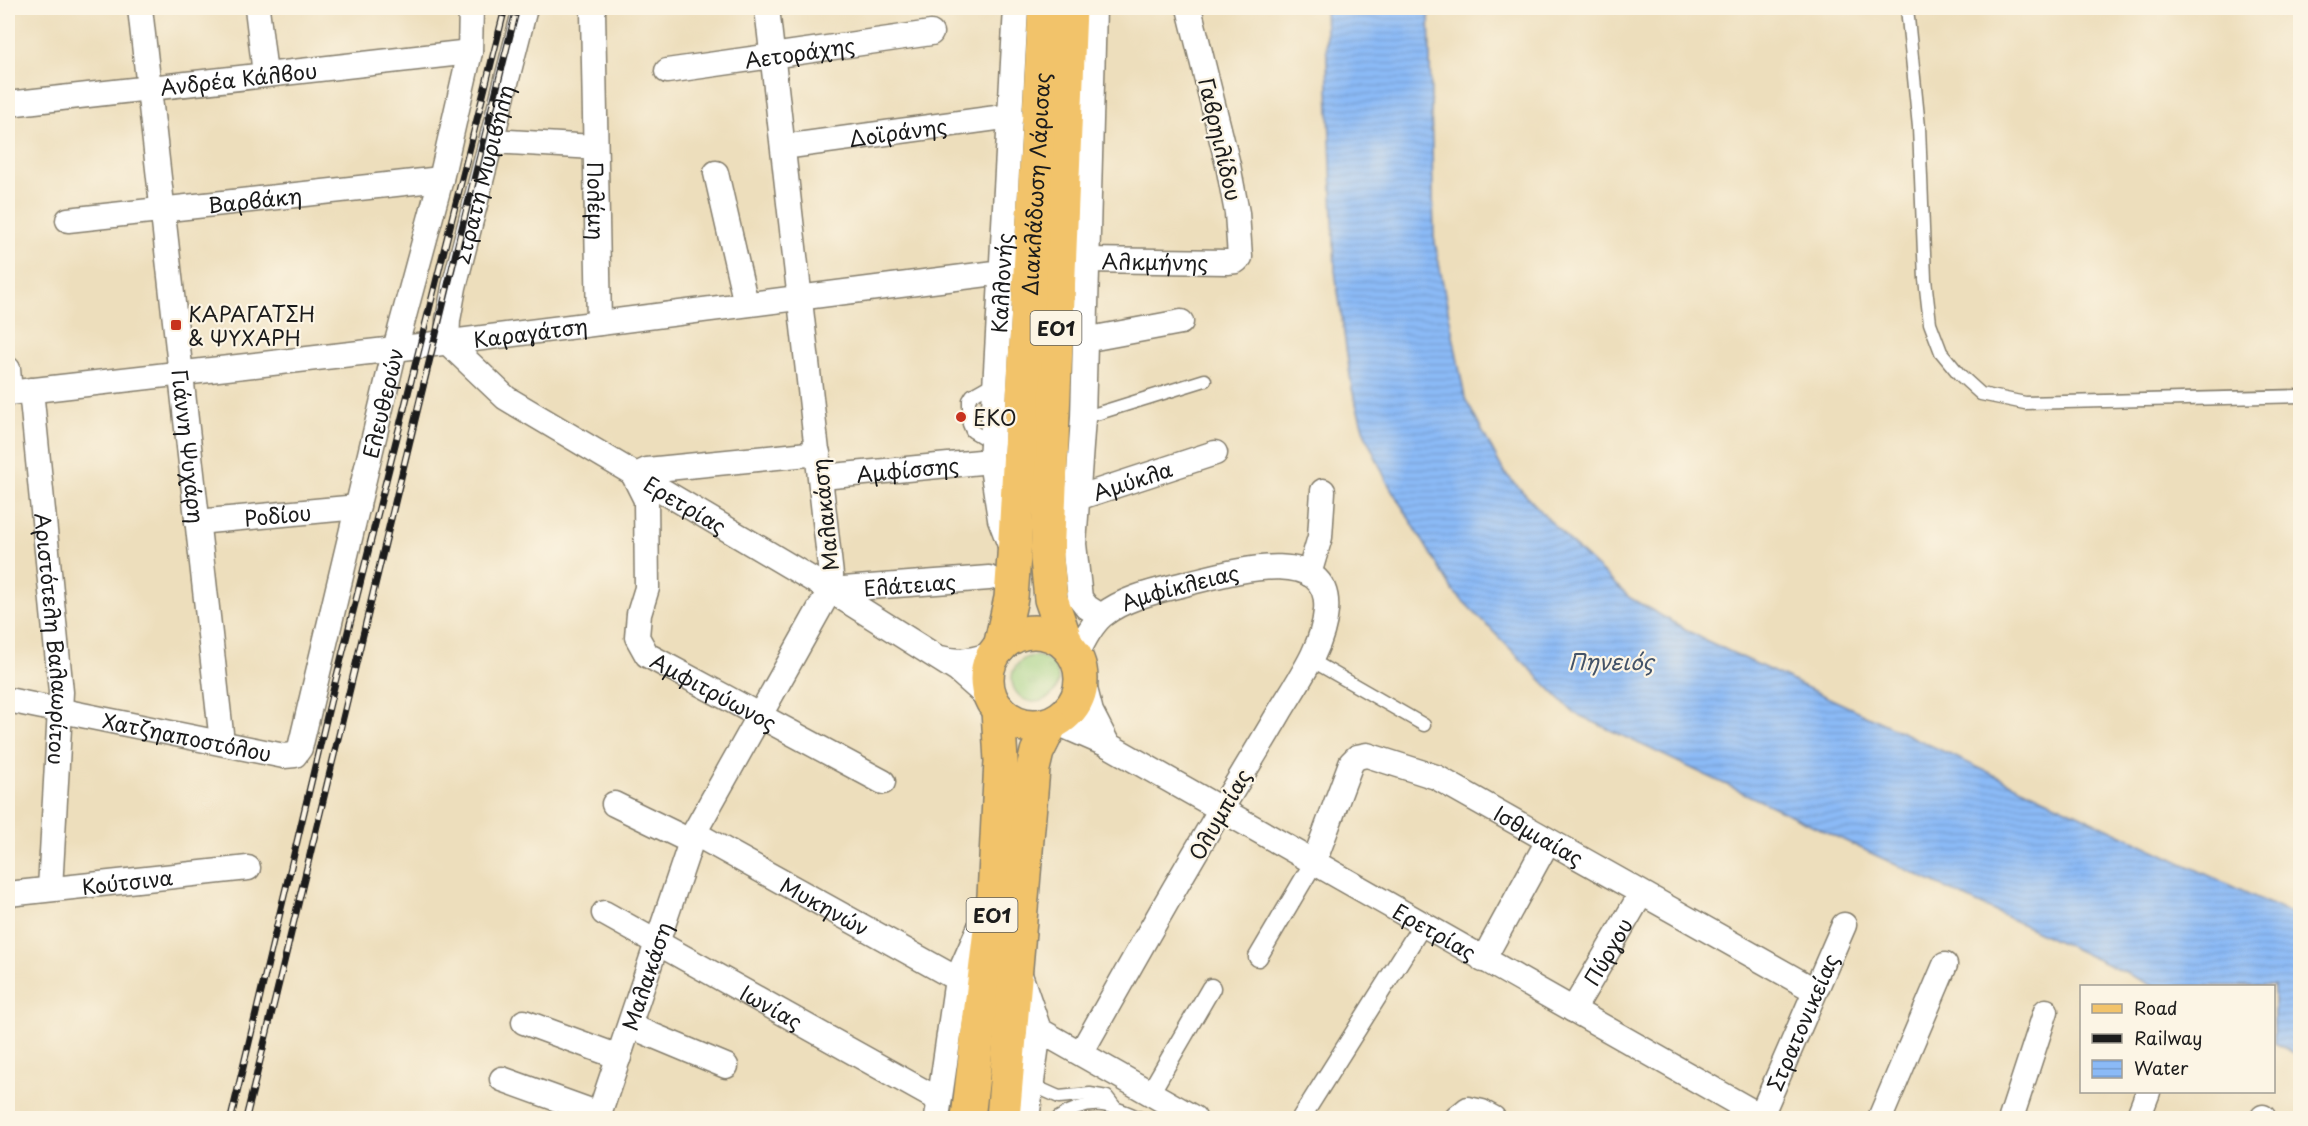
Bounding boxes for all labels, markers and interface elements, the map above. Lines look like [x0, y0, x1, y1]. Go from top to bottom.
street label: Αετοράχης [742, 28, 857, 76]
street label: Ανδρέα Κάλβου [158, 53, 319, 103]
street label: Διακλάδωση Λάρισας [1013, 72, 1057, 296]
street label: Γαβρηιλίδου [1191, 74, 1251, 204]
street label: Στρατή Μυριβήλη [445, 81, 521, 267]
street label: Δοϊράνης [847, 109, 949, 154]
street label: Πολέμη [580, 162, 613, 240]
street label: Βαρβάκη [206, 178, 304, 221]
street label: Καλλoνής [982, 232, 1020, 334]
street label: Αλκμήνης [1102, 244, 1209, 278]
place label: ΚΑΡΑΓΑΤΣΗ & ΨΥΧΑΡΗ [188, 297, 315, 353]
street label: Καραγάτση [471, 309, 589, 355]
road number: ΕΟ1 [1030, 311, 1082, 345]
marker: ΚΑΡΑΓΑΤΣΗ & ΨΥΧΑΡΗ [169, 318, 183, 332]
street label: Ελευθερών [354, 344, 411, 461]
street label: Γιάννη Ψυχάρη [164, 367, 213, 525]
place label: EKO [973, 401, 1017, 433]
marker: EKO [954, 410, 968, 424]
street label: Αμφίσσης [855, 448, 960, 490]
street label: Αμύκλα [1088, 452, 1177, 508]
street label: Μαλακάση [802, 457, 846, 573]
street label: Ερετρίας [638, 467, 733, 541]
street label: Ροδίου [243, 495, 313, 534]
street label: Αριστότελη Βαλαωρίτου [27, 511, 77, 766]
street label: Αμφίκλειας [1115, 555, 1242, 618]
street label: Ελάτειας [862, 565, 957, 603]
street label: Αμφιτρύωνος [645, 644, 783, 738]
water label: Πηνειός [1568, 644, 1655, 677]
street label: Χατζηαποστόλου [100, 704, 275, 769]
street label: Ολυμπίας [1180, 762, 1258, 866]
street label: Ισθμιαίας [1488, 797, 1590, 873]
street label: Κούτσινα [80, 860, 175, 902]
street label: Μυκηνών [775, 868, 875, 943]
street label: Ερετρίας [1387, 895, 1483, 968]
road number: ΕΟ1 [966, 898, 1018, 932]
street label: Πύργου [1575, 911, 1640, 991]
street label: Μαλακάση [613, 917, 679, 1034]
street label: Στρατονικείας [1758, 948, 1846, 1095]
street label: Ιωνίας [735, 976, 809, 1037]
legend [2080, 985, 2275, 1093]
text: Road [2134, 994, 2178, 1021]
text: Railway [2134, 1024, 2202, 1051]
text: Water [2134, 1054, 2189, 1081]

